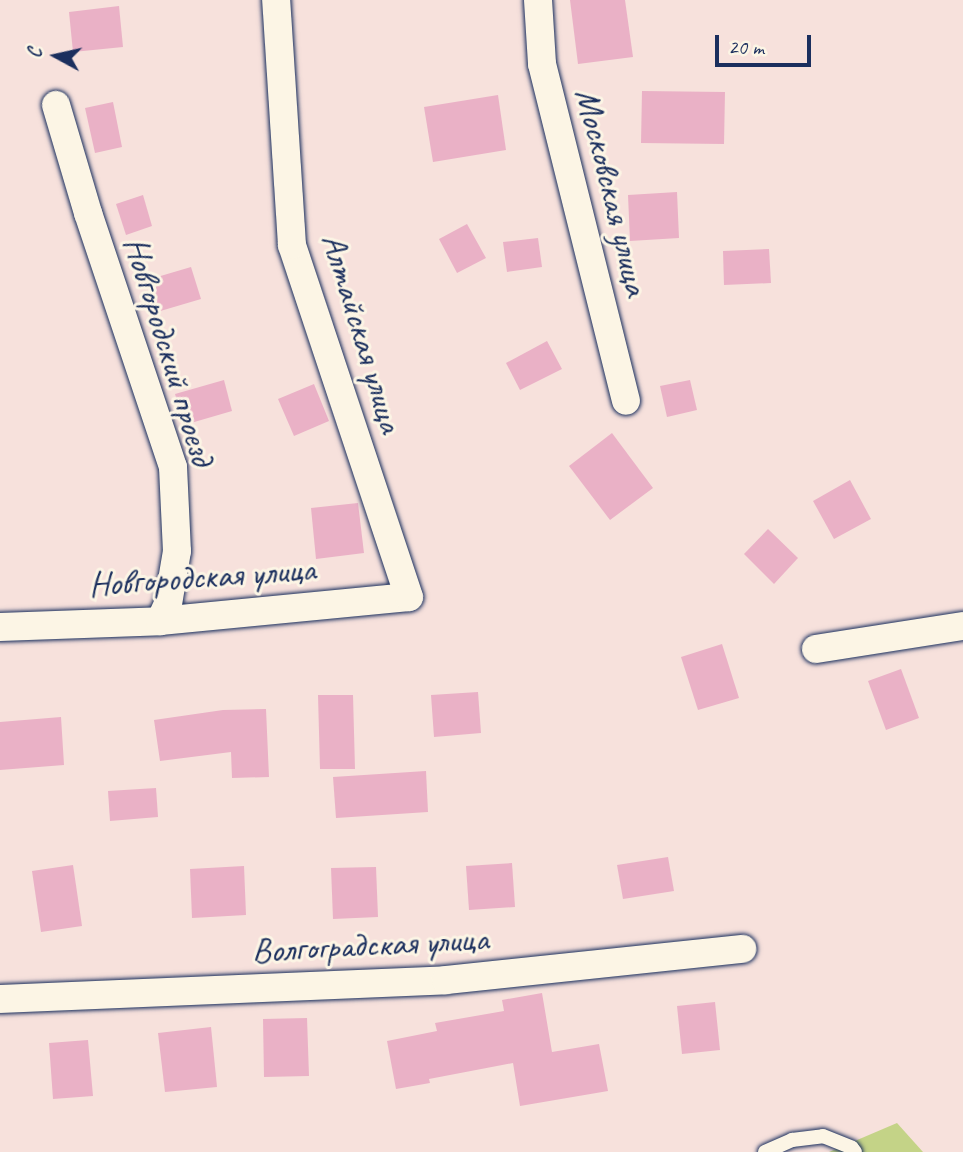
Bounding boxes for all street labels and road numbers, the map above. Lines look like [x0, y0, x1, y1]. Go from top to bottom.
street label: Московская улица [566, 83, 658, 301]
street label: Алтайская улица [311, 227, 413, 439]
street label: Новгородский проезд [114, 232, 224, 470]
street label: Новгородская улица [86, 548, 318, 606]
street label: Волгоградская улица [249, 918, 491, 972]

